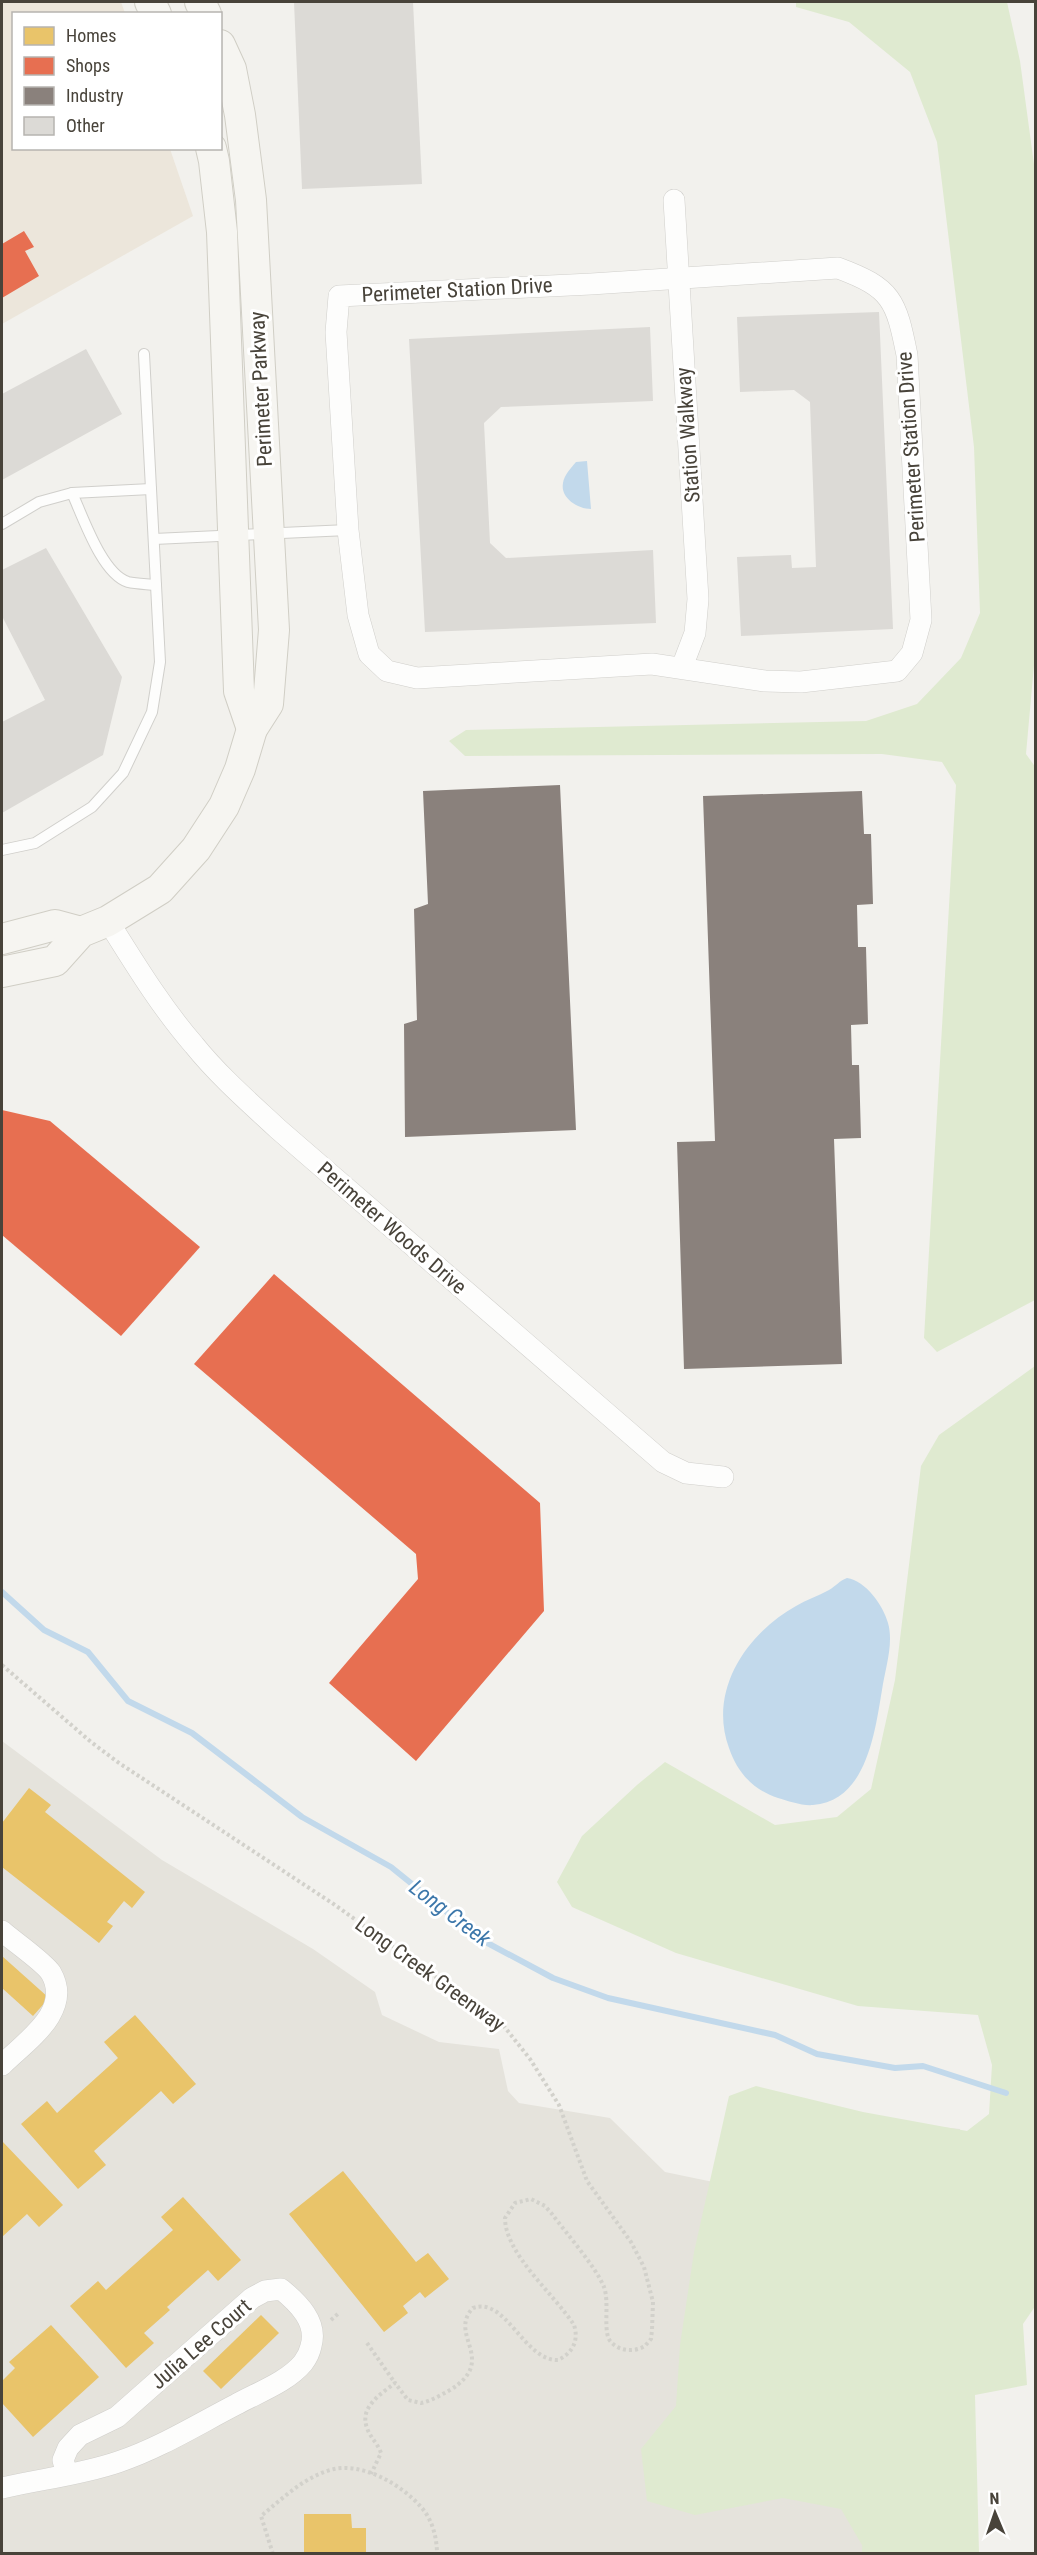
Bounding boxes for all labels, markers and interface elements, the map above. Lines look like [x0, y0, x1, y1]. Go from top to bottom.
legend [12, 12, 222, 150]
text: Homes [66, 25, 116, 46]
text: Shops [66, 55, 110, 76]
text: Industry [66, 85, 124, 106]
text: Other [66, 115, 105, 136]
street label: Perimeter Station Drive [361, 273, 553, 307]
street label: Perimeter Parkway [245, 311, 277, 467]
street label: Perimeter Station Drive [892, 351, 930, 543]
street label: Station Walkway [671, 366, 705, 504]
street label: Perimeter Woods Drive [313, 1157, 471, 1299]
water label: Long Creek [405, 1875, 496, 1952]
street label: Long Creek Greenway [351, 1912, 510, 2036]
street label: Julia Lee Court [146, 2294, 256, 2394]
north arrow [965, 2483, 1025, 2543]
text: N [989, 2489, 1000, 2508]

